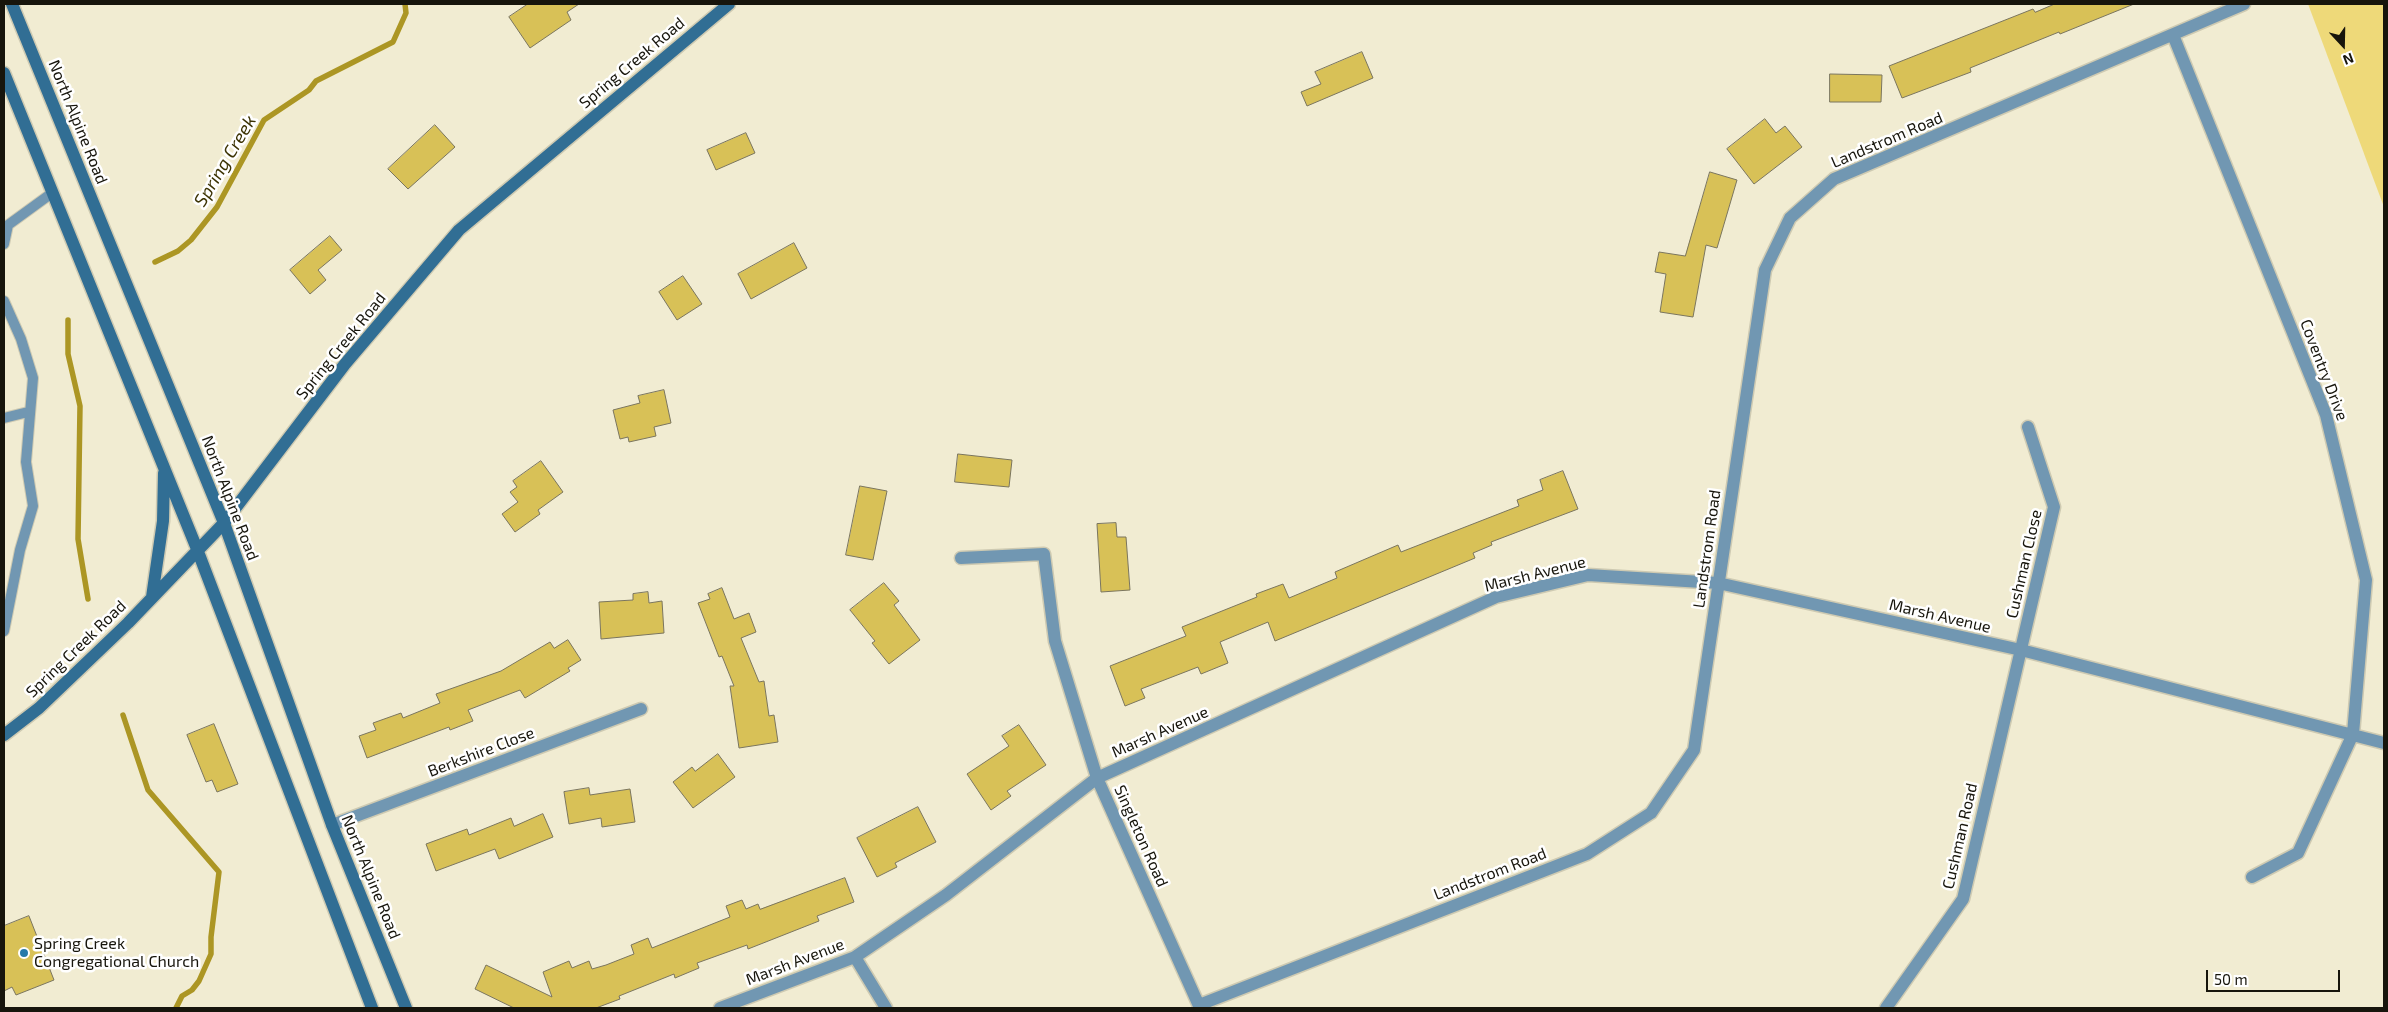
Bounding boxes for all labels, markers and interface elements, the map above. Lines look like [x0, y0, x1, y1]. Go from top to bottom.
street label: Spring Creek Road [575, 13, 689, 113]
north arrow [2318, 20, 2368, 70]
text: N [2341, 50, 2356, 69]
street label: North Alpine Road [44, 57, 112, 187]
street label: Landstrom Road [1828, 108, 1946, 172]
water label: Spring Creek [189, 111, 261, 211]
street label: Spring Creek Road [292, 289, 390, 403]
street label: Coventry Drive [2296, 317, 2352, 423]
street label: North Alpine Road [197, 433, 263, 563]
street label: Landstrom Road [1689, 489, 1725, 609]
street label: Cushman Close [2002, 508, 2046, 620]
street label: Marsh Avenue [1482, 552, 1588, 596]
street label: Marsh Avenue [1887, 595, 1993, 637]
street label: Spring Creek Road [22, 596, 130, 702]
street label: Marsh Avenue [1109, 702, 1211, 762]
street label: Berkshire Close [425, 723, 537, 781]
street label: Cushman Road [1938, 781, 1982, 891]
street label: Singleton Road [1110, 782, 1172, 890]
street label: North Alpine Road [337, 812, 405, 942]
street label: Landstrom Road [1431, 844, 1549, 904]
place label: Spring Creek Congregational Church [34, 934, 199, 972]
street label: Marsh Avenue [743, 934, 847, 990]
marker: Spring Creek Congregational Church [18, 947, 30, 959]
scale bar [2208, 960, 2342, 992]
text: 50 m [2214, 970, 2248, 988]

